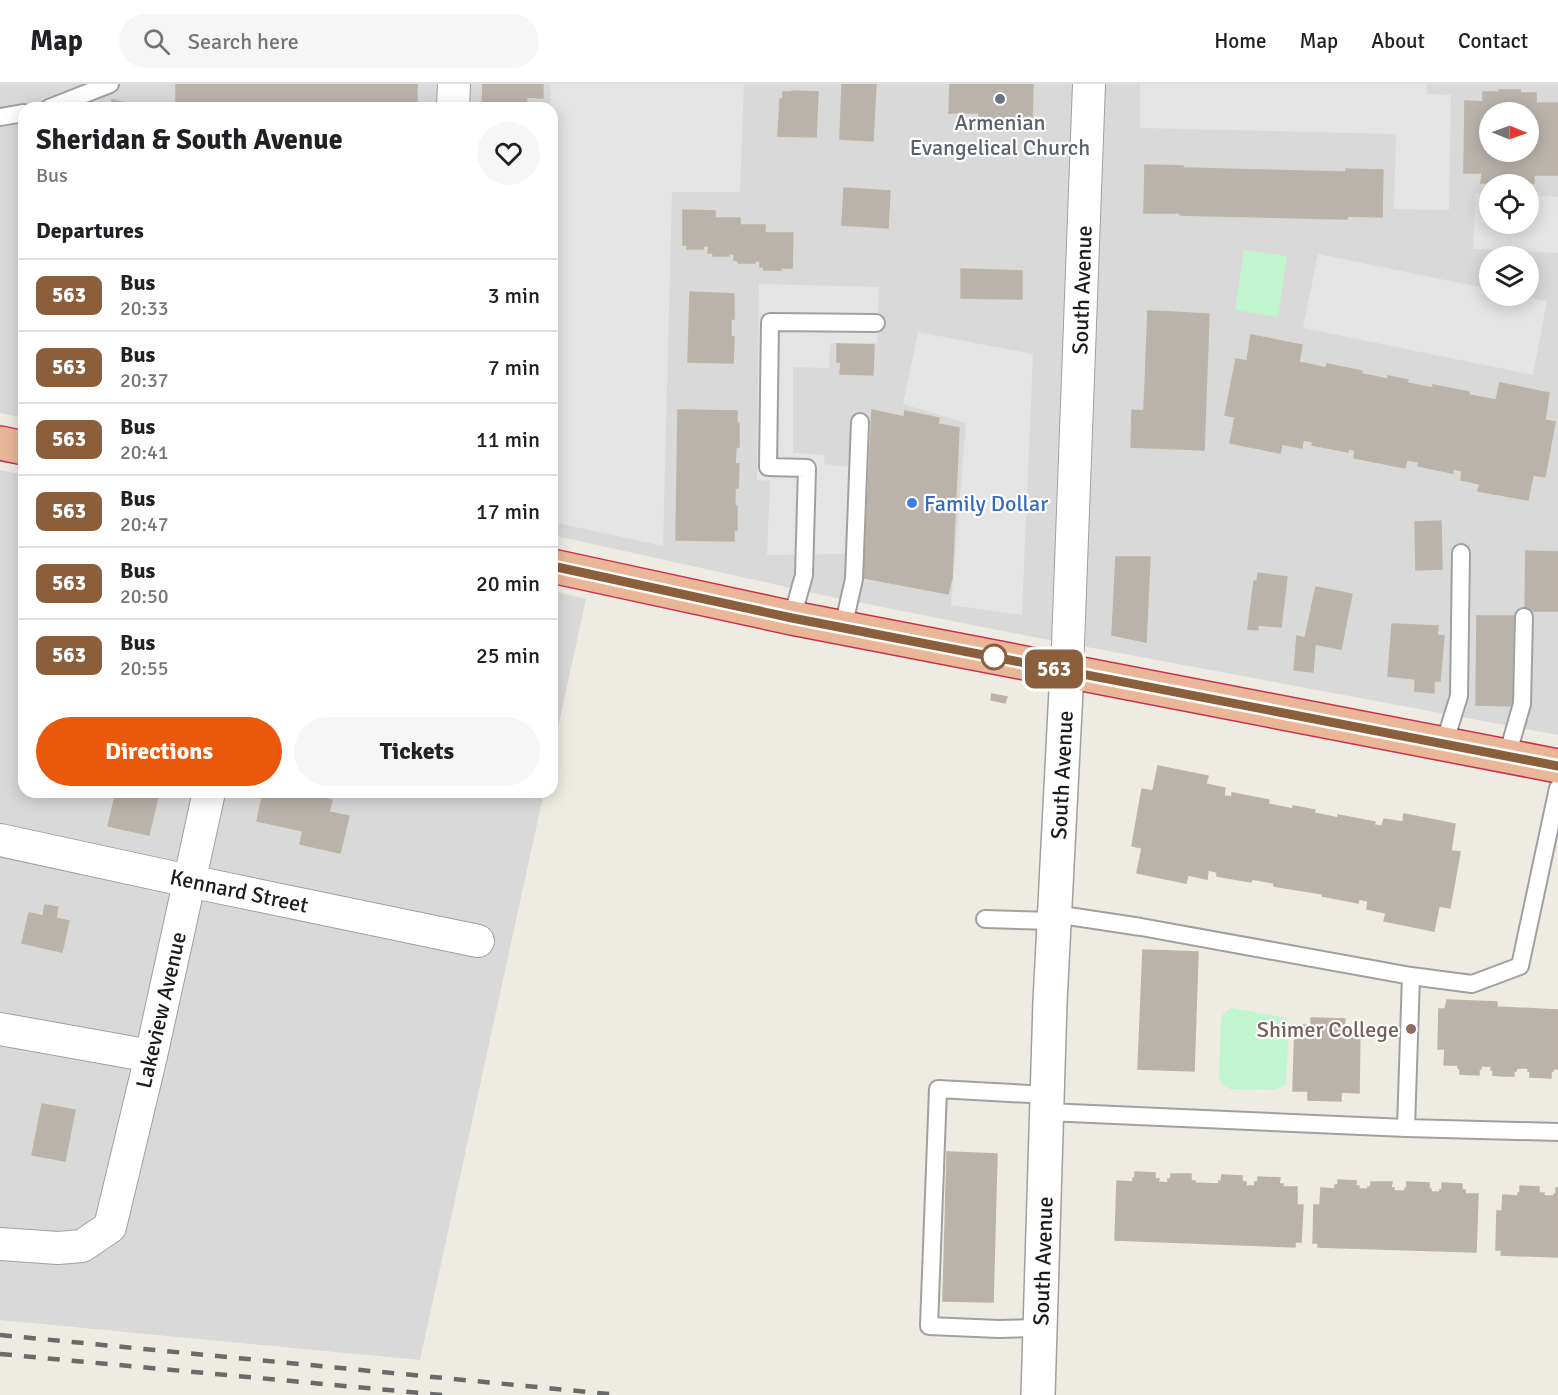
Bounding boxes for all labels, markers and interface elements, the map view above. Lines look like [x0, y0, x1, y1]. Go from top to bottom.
search box [119, 14, 539, 68]
text: Map [30, 24, 83, 58]
icon: search [140, 25, 173, 58]
text: Search here [188, 28, 299, 55]
text: Home [1214, 28, 1267, 54]
text: Map [1300, 28, 1338, 54]
text: About [1371, 28, 1425, 54]
text: Contact [1458, 28, 1528, 54]
marker: Armenian Evangelical Church [993, 92, 1007, 106]
north arrow [1479, 102, 1539, 162]
map controls [1479, 102, 1539, 306]
place label: Armenian Evangelical Church [910, 109, 1090, 161]
button: heart [477, 122, 540, 185]
text: Sheridan & South Avenue [36, 123, 343, 157]
text: Bus [36, 163, 68, 188]
button: locate [1479, 174, 1539, 234]
text: Departures [36, 217, 144, 244]
street label: South Avenue [1066, 225, 1098, 355]
button: layers [1479, 246, 1539, 306]
text: Bus [120, 269, 155, 296]
text: 563 [52, 282, 86, 308]
text: 3 min [488, 282, 540, 309]
text: 20:33 [120, 296, 169, 321]
text: Bus [120, 341, 155, 368]
text: 563 [52, 354, 86, 380]
text: 7 min [488, 354, 540, 381]
text: 20:37 [120, 368, 169, 393]
text: Bus [120, 413, 155, 440]
text: 563 [52, 426, 86, 452]
text: 11 min [476, 426, 540, 453]
text: 20:41 [120, 440, 169, 465]
text: Bus [120, 485, 155, 512]
place label: Family Dollar [924, 490, 1048, 517]
marker: Family Dollar [905, 496, 919, 510]
text: 563 [52, 498, 86, 524]
text: 17 min [476, 498, 540, 525]
text: 20:47 [120, 512, 169, 537]
text: Bus [120, 557, 155, 584]
text: 563 [52, 570, 86, 596]
text: 20 min [476, 570, 540, 597]
text: 20:50 [120, 584, 169, 609]
text: Bus [120, 629, 155, 656]
text: 563 [52, 642, 86, 668]
text: 25 min [476, 642, 540, 669]
unlabelled marker [981, 644, 1007, 670]
line badge: 563 [1020, 650, 1088, 688]
text: 20:55 [120, 656, 169, 681]
text: 563 [1037, 656, 1071, 682]
street label: South Avenue [1045, 710, 1079, 840]
button: Directions [36, 717, 282, 786]
button: Tickets [294, 717, 540, 786]
street label: Kennard Street [167, 863, 311, 919]
street label: Lakeview Avenue [130, 929, 192, 1091]
place label: Shimer College [1257, 1016, 1399, 1043]
marker: Shimer College [1404, 1022, 1418, 1036]
street label: South Avenue [1027, 1196, 1059, 1326]

